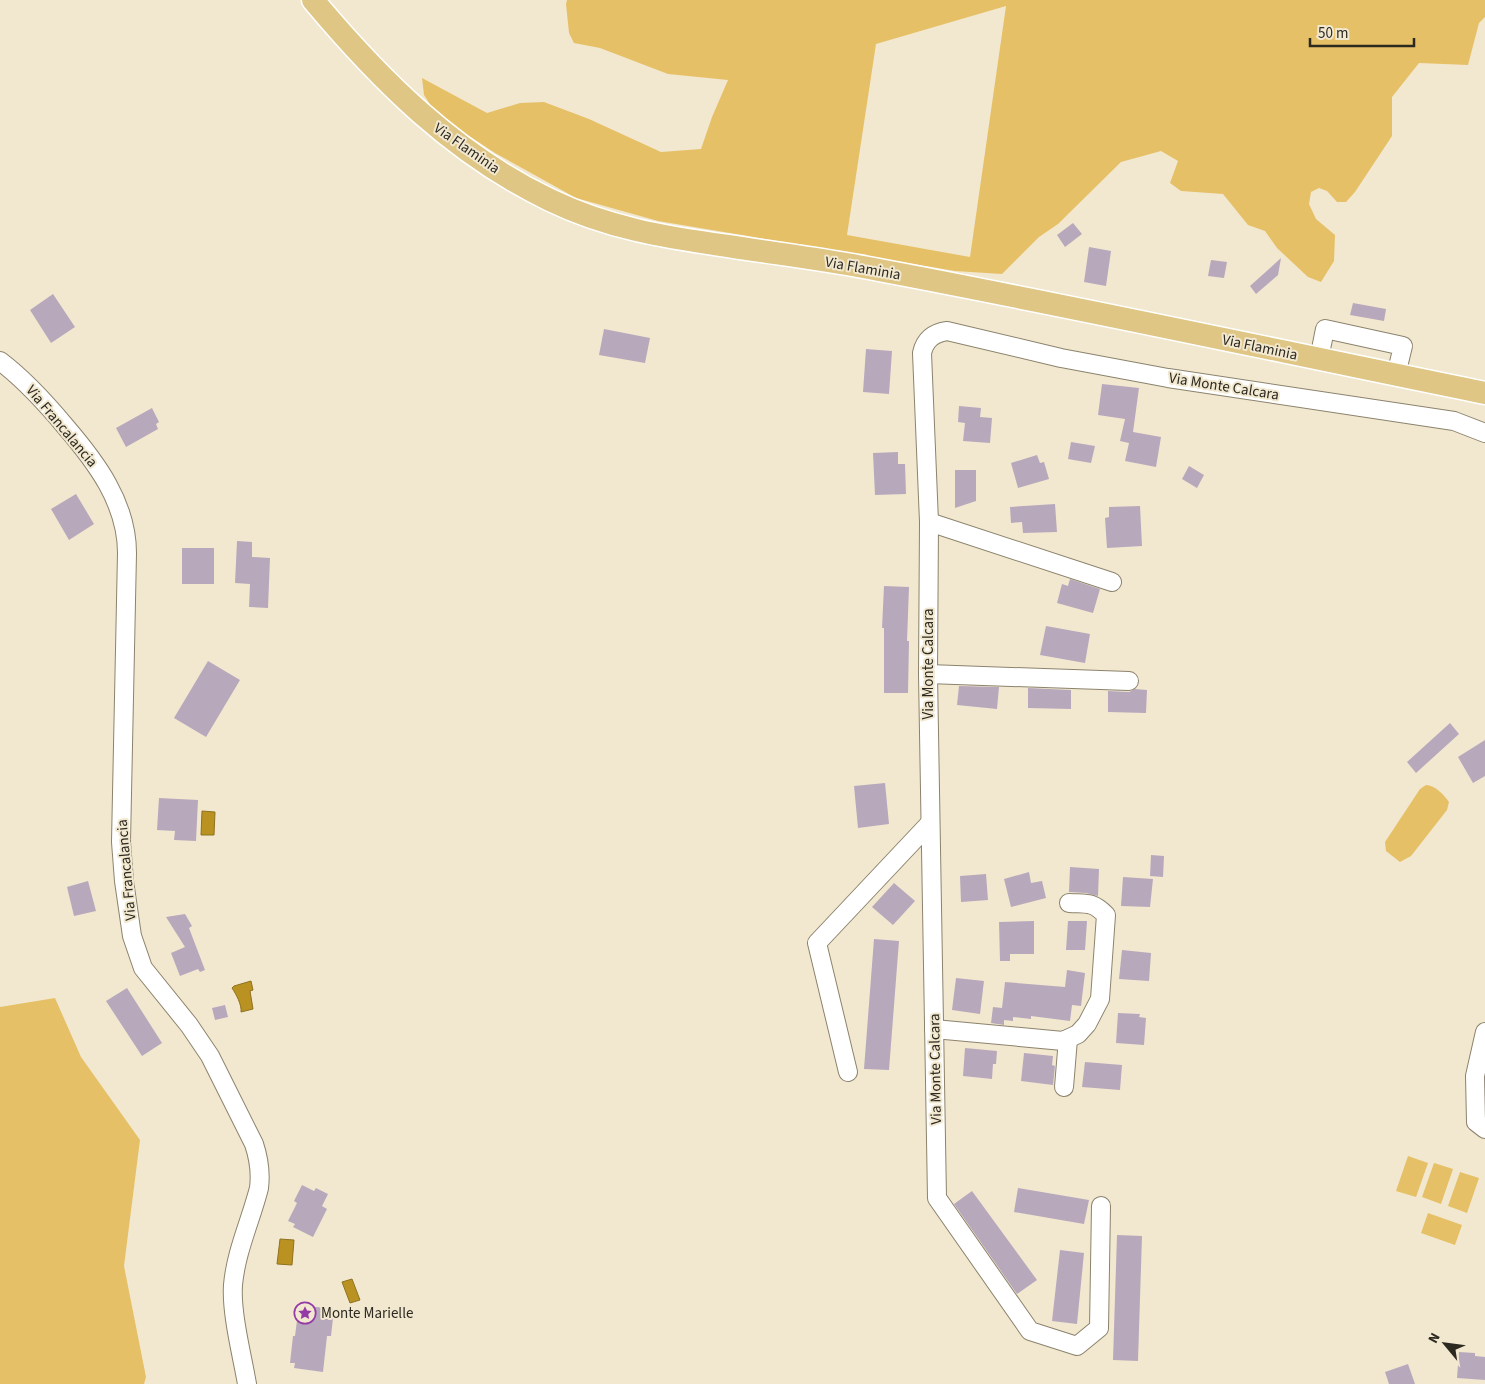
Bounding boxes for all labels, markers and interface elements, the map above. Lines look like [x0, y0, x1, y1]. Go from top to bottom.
scale bar [1310, 15, 1414, 47]
text: 50 m [1318, 23, 1348, 44]
street label: Via Flaminia [429, 118, 504, 179]
street label: Via Flaminia [823, 252, 902, 285]
street label: Via Flaminia [1220, 329, 1299, 366]
street label: Via Monte Calcara [1167, 367, 1280, 406]
street label: Via Francalancia [21, 381, 102, 472]
street label: Via Monte Calcara [918, 608, 939, 720]
street label: Via Francalancia [112, 818, 141, 921]
street label: Via Monte Calcara [924, 1013, 947, 1125]
place icon: Monte Marielle [293, 1301, 317, 1325]
place label: Monte Marielle [321, 1303, 413, 1324]
north arrow [1420, 1319, 1470, 1369]
text: N [1424, 1329, 1446, 1347]

